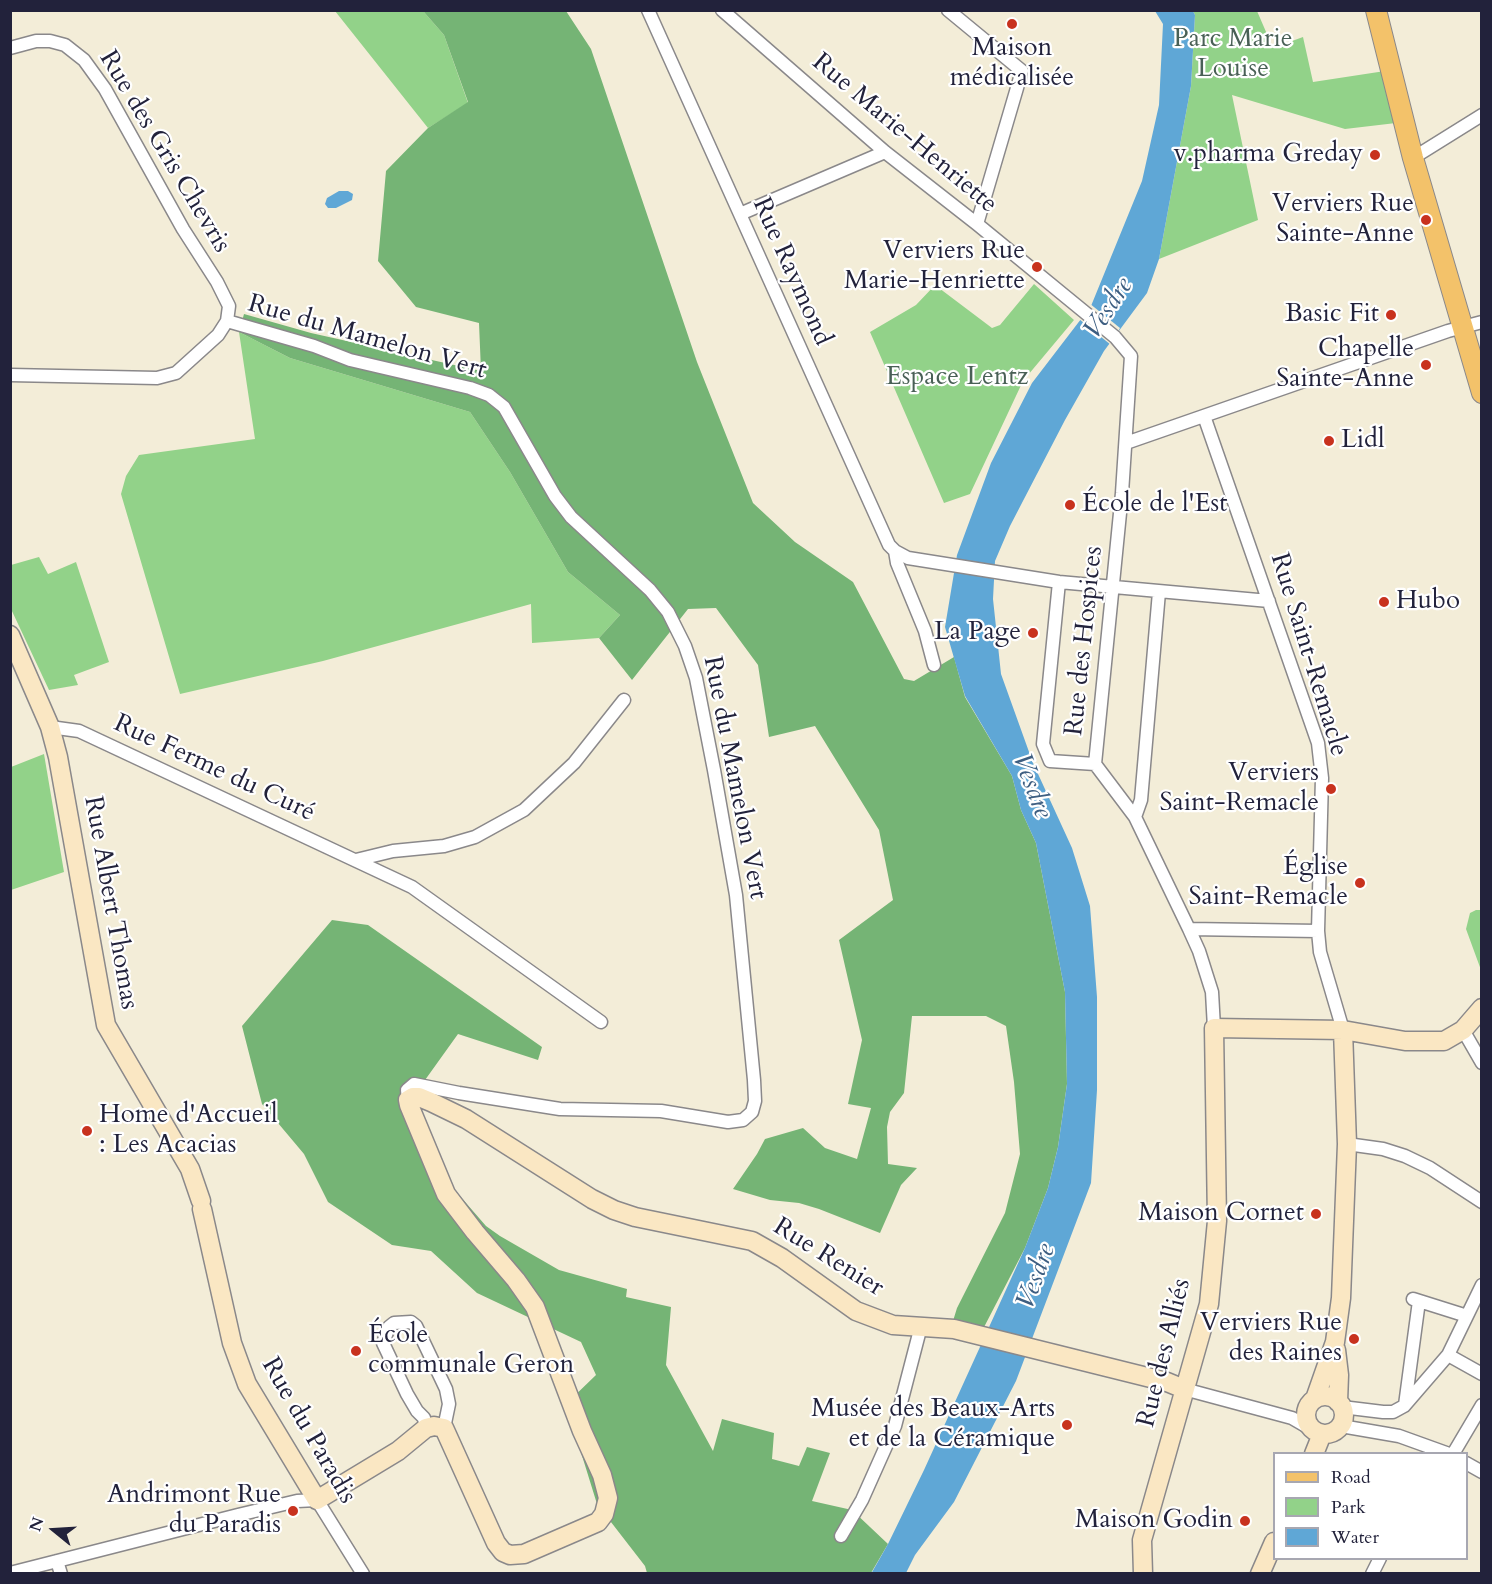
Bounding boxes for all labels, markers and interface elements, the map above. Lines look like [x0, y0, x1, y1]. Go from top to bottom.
marker: Maison médicalisée [1005, 17, 1019, 31]
park label: Parc Marie Louise [1173, 24, 1293, 86]
place label: Maison médicalisée [950, 33, 1074, 94]
street label: Rue des Gris Chevris [91, 45, 237, 259]
street label: Rue Marie-Henriette [805, 47, 1003, 221]
place label: v.pharma Greday [1174, 139, 1363, 171]
marker: v.pharma Greday [1368, 148, 1382, 162]
place label: Verviers Rue Sainte-Anne [1272, 189, 1414, 250]
street label: Rue Raymond [744, 193, 838, 351]
marker: Verviers Rue Sainte-Anne [1419, 213, 1433, 227]
place label: Verviers Rue Marie-Henriette [844, 236, 1025, 298]
marker: Verviers Rue Marie-Henriette [1030, 260, 1044, 274]
water label: Vesdre [1077, 272, 1141, 346]
street label: Rue du Mamelon Vert [244, 289, 490, 387]
place label: Basic Fit [1285, 299, 1379, 331]
marker: Basic Fit [1384, 308, 1398, 322]
place label: Chapelle Sainte-Anne [1276, 334, 1414, 396]
marker: Chapelle Sainte-Anne [1419, 358, 1433, 372]
park label: Espace Lentz [886, 362, 1028, 394]
place label: Lidl [1341, 425, 1384, 457]
marker: Lidl [1322, 434, 1336, 448]
place label: École de l'Est [1082, 489, 1227, 521]
marker: École de l'Est [1063, 498, 1077, 512]
street label: Rue des Hospices [1060, 545, 1110, 737]
street label: Rue Saint-Remacle [1262, 550, 1354, 760]
place label: Hubo [1396, 586, 1460, 618]
marker: Hubo [1377, 595, 1391, 609]
place label: La Page [934, 617, 1021, 649]
marker: La Page [1026, 626, 1040, 640]
street label: Rue du Mamelon Vert [695, 654, 773, 902]
street label: Rue Ferme du Curé [108, 709, 320, 829]
water label: Vesdre [1004, 749, 1058, 823]
place label: Verviers Saint-Remacle [1160, 758, 1319, 820]
marker: Verviers Saint-Remacle [1324, 782, 1338, 796]
street label: Rue Albert Thomas [76, 794, 144, 1012]
place label: Église Saint-Remacle [1189, 852, 1348, 914]
marker: Église Saint-Remacle [1353, 876, 1367, 890]
place label: Home d'Accueil : Les Acacias [99, 1100, 278, 1162]
marker: Home d'Accueil : Les Acacias [80, 1124, 94, 1138]
place label: Maison Cornet [1138, 1198, 1304, 1230]
marker: Maison Cornet [1309, 1207, 1323, 1221]
street label: Rue Renier [767, 1212, 889, 1304]
water label: Vesdre [1010, 1240, 1064, 1314]
street label: Rue des Alliés [1131, 1276, 1199, 1430]
place label: Verviers Rue des Raines [1200, 1308, 1342, 1370]
place label: École communale Geron [368, 1320, 574, 1382]
marker: Verviers Rue des Raines [1347, 1332, 1361, 1346]
marker: École communale Geron [349, 1344, 363, 1358]
street label: Rue du Paradis [254, 1352, 362, 1510]
place label: Musée des Beaux-Arts et de la Céramique [811, 1394, 1055, 1456]
marker: Musée des Beaux-Arts et de la Céramique [1060, 1418, 1074, 1432]
legend [1273, 1452, 1468, 1560]
text: Road [1331, 1465, 1371, 1490]
place label: Andrimont Rue du Paradis [107, 1480, 281, 1542]
text: Park [1331, 1495, 1366, 1520]
north arrow [24, 1500, 84, 1560]
marker: Andrimont Rue du Paradis [286, 1504, 300, 1518]
place label: Maison Godin [1075, 1505, 1233, 1537]
text: N [24, 1514, 49, 1534]
marker: Maison Godin [1238, 1514, 1252, 1528]
text: Water [1331, 1525, 1379, 1550]

